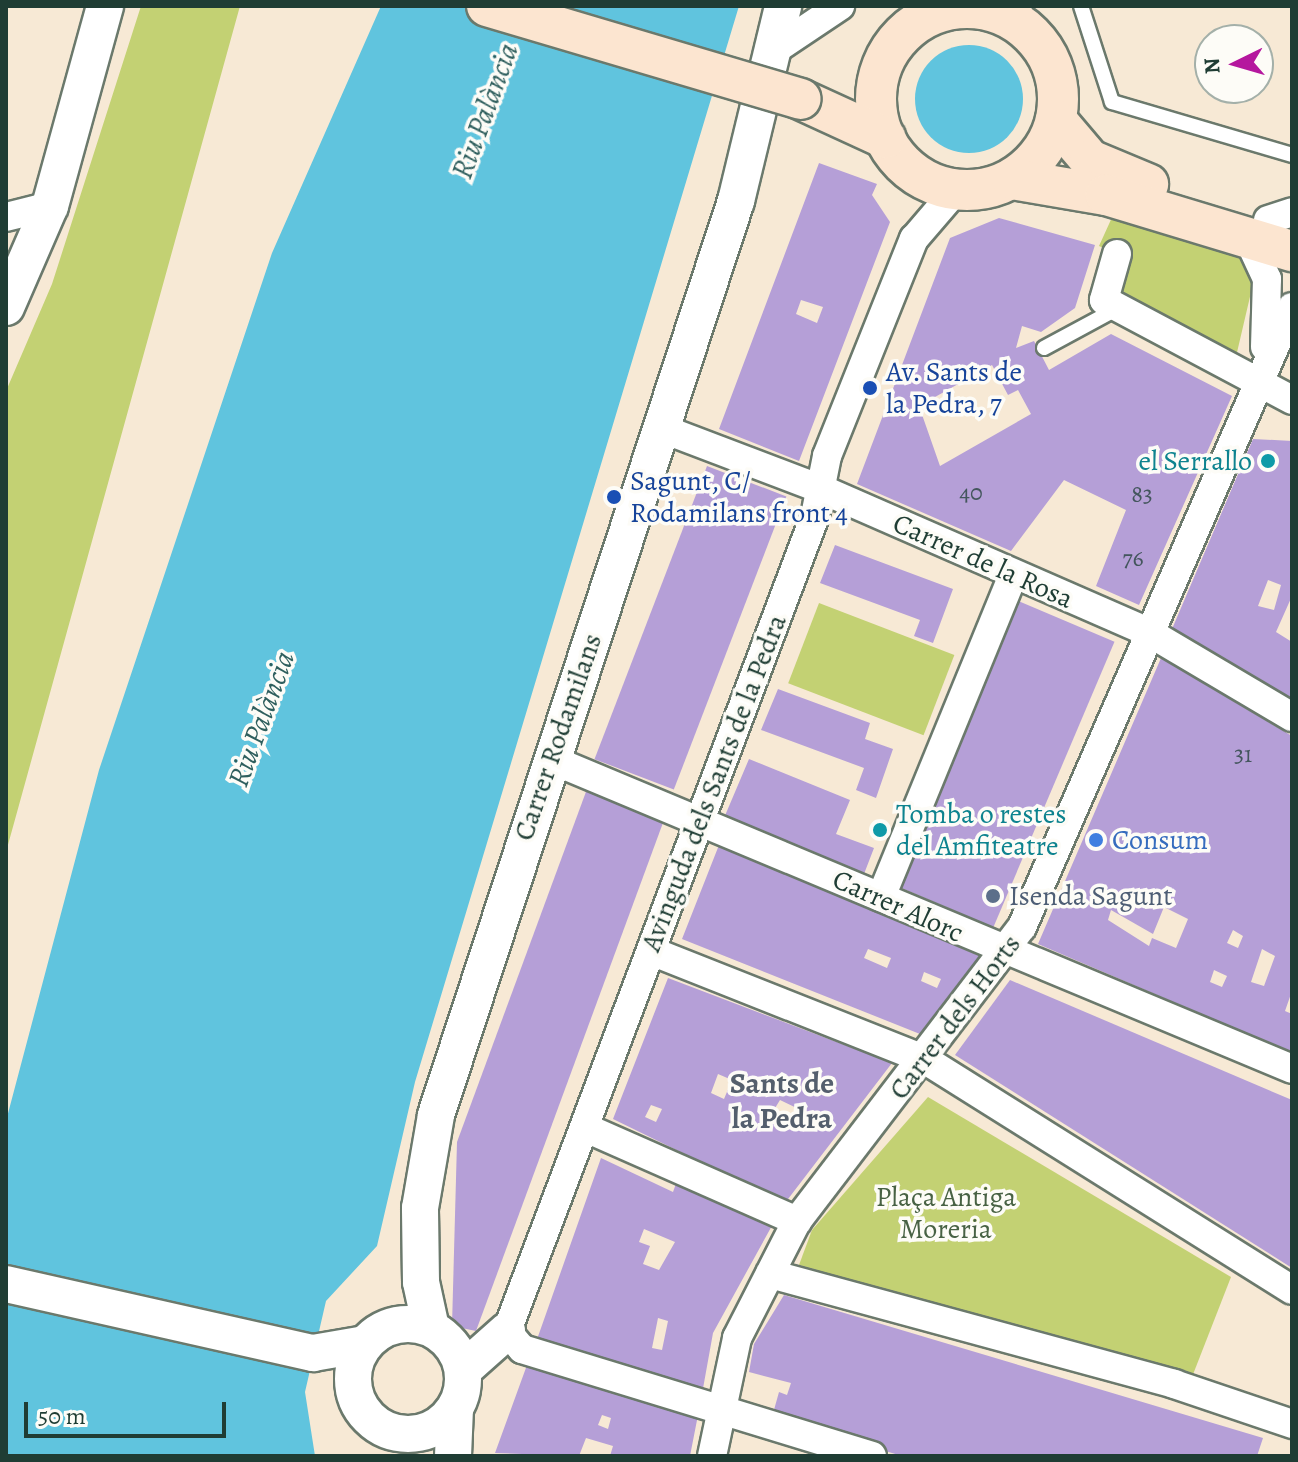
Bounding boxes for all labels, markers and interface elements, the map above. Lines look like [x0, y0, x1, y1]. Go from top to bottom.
north arrow [1194, 24, 1274, 104]
water label: Riu Palància [444, 38, 526, 184]
text: N [1196, 57, 1228, 75]
place label: Av. Sants de la Pedra, 7 [886, 355, 1023, 421]
marker: Av. Sants de la Pedra, 7 [861, 379, 879, 397]
place label: el Serrallo [1138, 444, 1252, 478]
marker: el Serrallo [1259, 452, 1277, 470]
place label: Sagunt, C/ Rodamilans front 4 [630, 464, 848, 530]
house number: 40 [959, 479, 983, 507]
house number: 83 [1131, 481, 1153, 509]
marker: Sagunt, C/ Rodamilans front 4 [605, 488, 623, 506]
street label: Carrer de la Rosa [888, 506, 1078, 616]
house number: 76 [1122, 545, 1144, 573]
street label: Avinguda dels Sants de la Pedra [634, 610, 794, 956]
street label: Carrer Rodamilans [507, 629, 609, 845]
water label: Riu Palància [220, 646, 302, 792]
house number: 31 [1234, 741, 1252, 769]
place label: Tomba o restes del Amfiteatre [896, 797, 1066, 863]
marker: Tomba o restes del Amfiteatre [871, 821, 889, 839]
place label: Consum [1112, 823, 1208, 857]
marker: Consum [1087, 831, 1105, 849]
street label: Carrer Alorc [827, 862, 969, 950]
place label: Isenda Sagunt [1009, 879, 1172, 913]
marker: Isenda Sagunt [984, 887, 1002, 905]
street label: Carrer dels Horts [882, 928, 1028, 1106]
district label: Sants de la Pedra [730, 1065, 834, 1136]
park label: Plaça Antiga Moreria [876, 1180, 1016, 1246]
scale bar [28, 1386, 230, 1436]
text: 50 m [38, 1400, 86, 1432]

